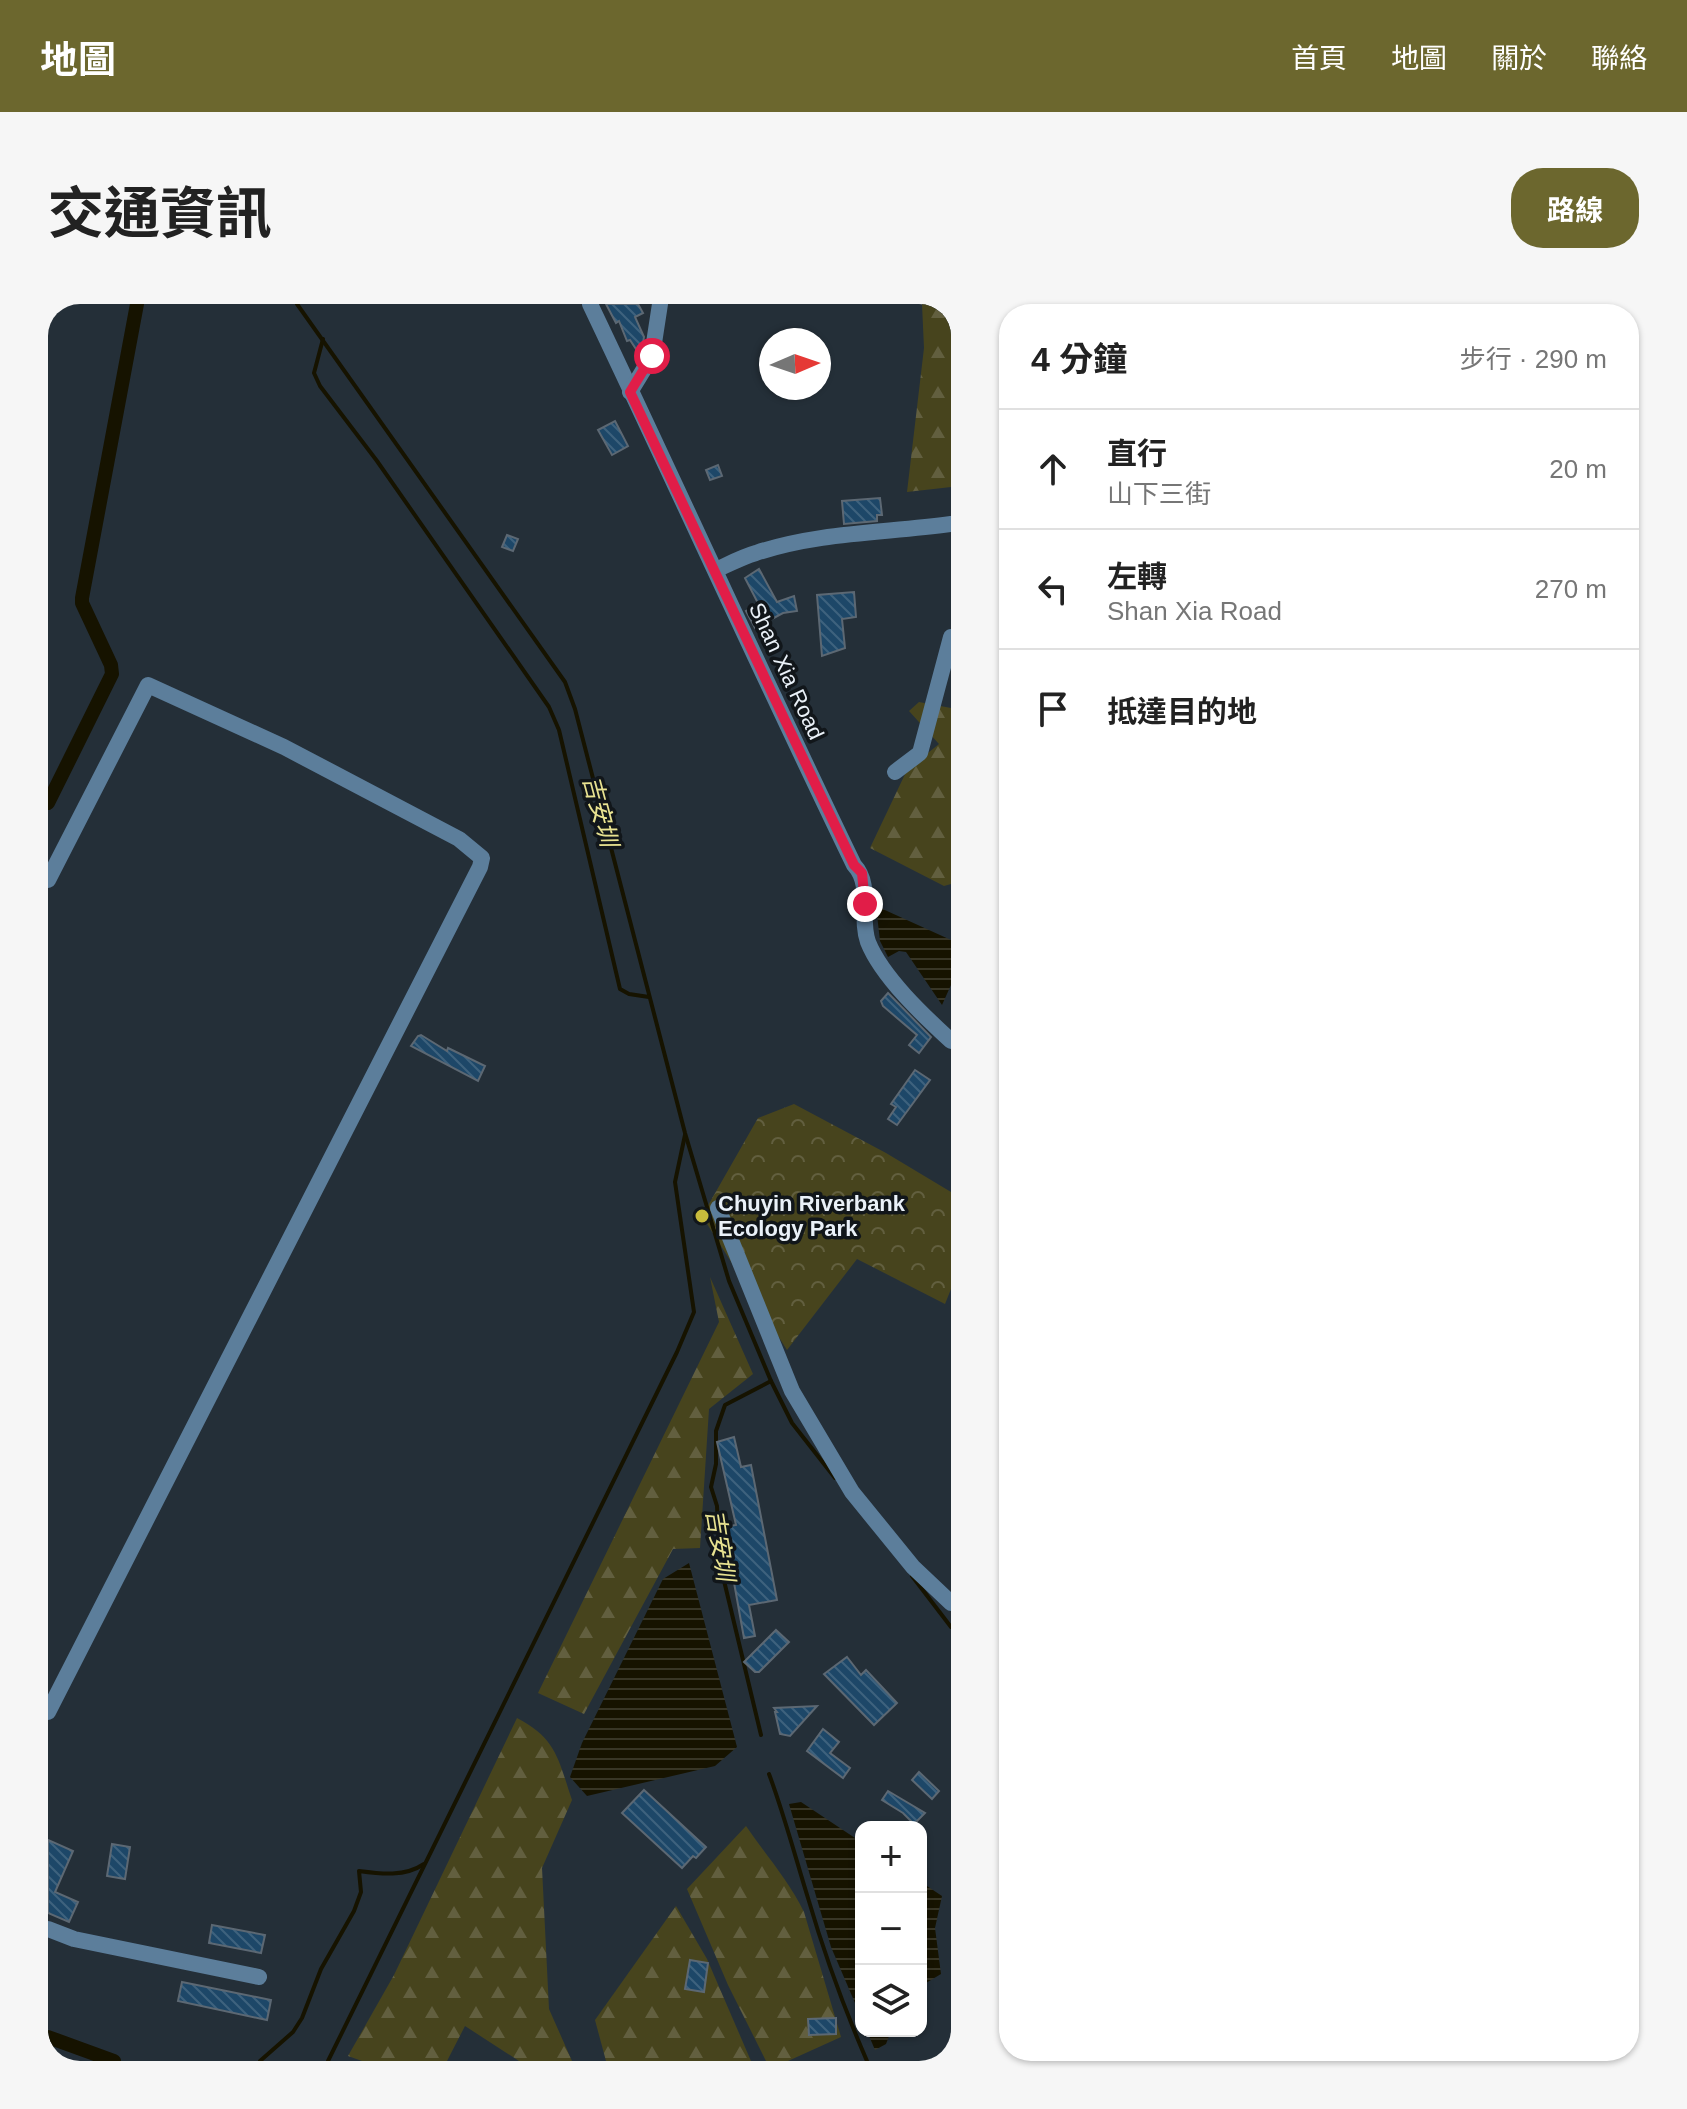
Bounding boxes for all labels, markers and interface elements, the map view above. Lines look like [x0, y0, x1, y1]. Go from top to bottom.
text: 地圖 [40, 39, 116, 81]
text: 首頁 [1291, 43, 1347, 74]
text: 地圖 [1391, 43, 1447, 74]
text: 關於 [1491, 43, 1547, 74]
text: 聯絡 [1591, 43, 1647, 74]
button: 路線 [1511, 168, 1639, 248]
text: 交通資訊 [48, 182, 272, 245]
north arrow [759, 328, 831, 400]
route start [634, 338, 670, 374]
text: 4 分鐘 [1031, 340, 1127, 378]
text: 步行 · 290 m [1460, 344, 1607, 374]
text: 直行 [1107, 437, 1167, 470]
icon: ahead [1031, 447, 1075, 491]
text: 20 m [1549, 454, 1607, 484]
text: 山下三街 [1107, 479, 1211, 509]
text: 左轉 [1107, 560, 1167, 593]
icon: left [1031, 567, 1075, 611]
text: 270 m [1535, 574, 1607, 604]
text: Shan Xia Road [1107, 596, 1282, 626]
street label: Shan Xia Road [744, 599, 829, 744]
icon: arrive [1031, 687, 1075, 731]
text: 抵達目的地 [1107, 695, 1257, 728]
water label: 吉安圳 [578, 773, 624, 852]
route end [847, 886, 883, 922]
place label: Chuyin Riverbank Ecology Park [718, 1191, 906, 1241]
marker: Chuyin Riverbank Ecology Park [693, 1207, 711, 1225]
water label: 吉安圳 [702, 1507, 740, 1586]
map controls [855, 1821, 927, 2037]
button: + [855, 1821, 927, 1893]
button: − [855, 1893, 927, 1965]
button: layers [855, 1965, 927, 2037]

